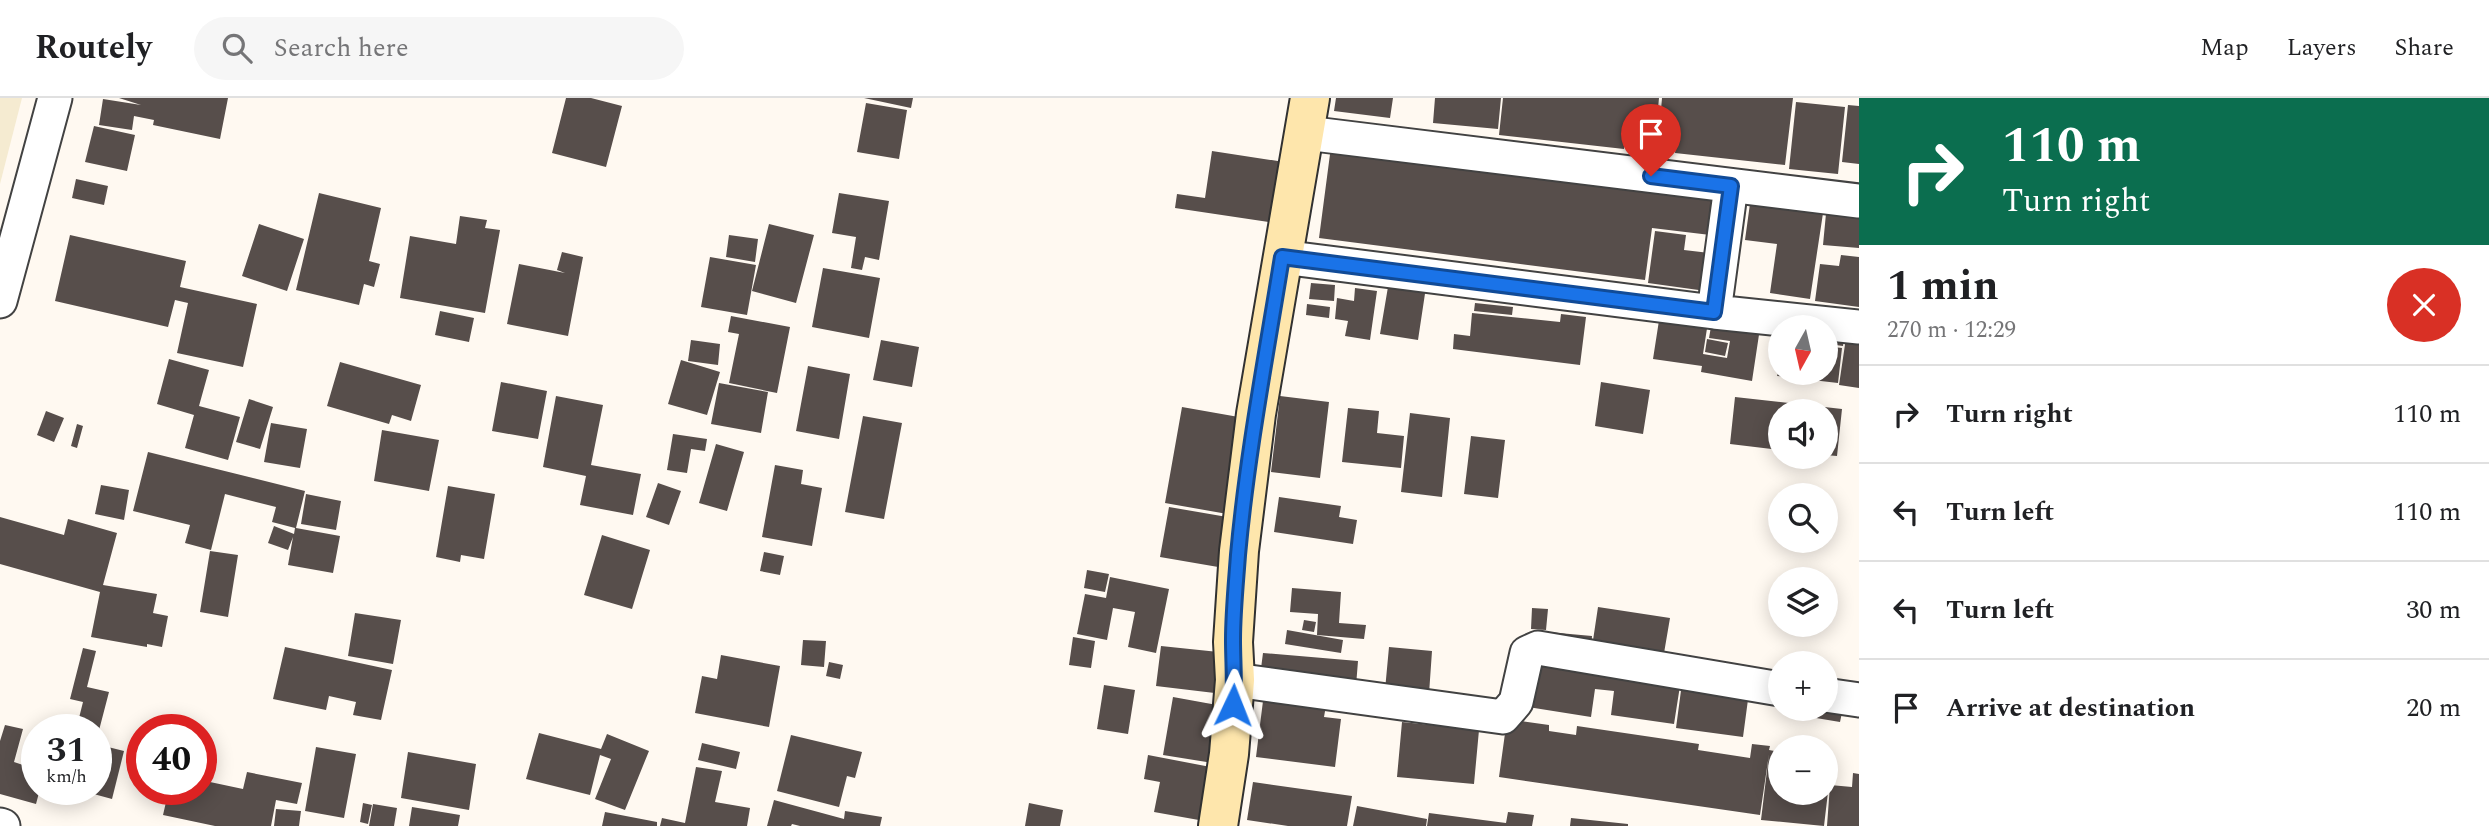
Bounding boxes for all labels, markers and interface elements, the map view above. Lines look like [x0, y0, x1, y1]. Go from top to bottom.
search box [194, 17, 684, 80]
text: Routely [35, 23, 152, 73]
text: Search here [274, 28, 409, 68]
icon: search [218, 29, 256, 67]
text: Map [2200, 30, 2249, 66]
text: Layers [2287, 30, 2357, 66]
text: Share [2395, 30, 2454, 66]
pin [1621, 104, 1681, 176]
text: 110 m [2002, 109, 2141, 184]
icon: arrive [1632, 115, 1670, 153]
icon: right [1887, 126, 1978, 217]
text: Turn right [2002, 177, 2150, 226]
text: 1 min [1887, 255, 1999, 318]
button: close [2387, 268, 2461, 342]
text: 270 m · 12:29 [1887, 313, 2016, 348]
north arrow [1768, 315, 1838, 385]
map controls [1768, 315, 1838, 805]
text: Turn right [1946, 394, 2073, 434]
text: 110 m [2393, 394, 2461, 434]
icon: right [1887, 395, 1925, 433]
button: sound [1768, 399, 1838, 469]
button: search [1768, 483, 1838, 553]
text: Turn left [1946, 492, 2054, 532]
text: 110 m [2393, 492, 2461, 532]
icon: left [1887, 493, 1925, 531]
button: layers [1768, 567, 1838, 637]
text: Turn left [1946, 590, 2054, 630]
text: 30 m [2406, 590, 2461, 630]
icon: left [1887, 591, 1925, 629]
button: + [1768, 651, 1838, 721]
position arrow [1196, 668, 1270, 742]
text: Arrive at destination [1946, 688, 2195, 728]
text: 20 m [2406, 688, 2461, 728]
icon: arrive [1887, 689, 1925, 727]
speed limit sign: 40 [126, 714, 217, 805]
text: 31 [47, 724, 86, 777]
button: − [1768, 735, 1838, 805]
text: km/h [46, 763, 87, 790]

